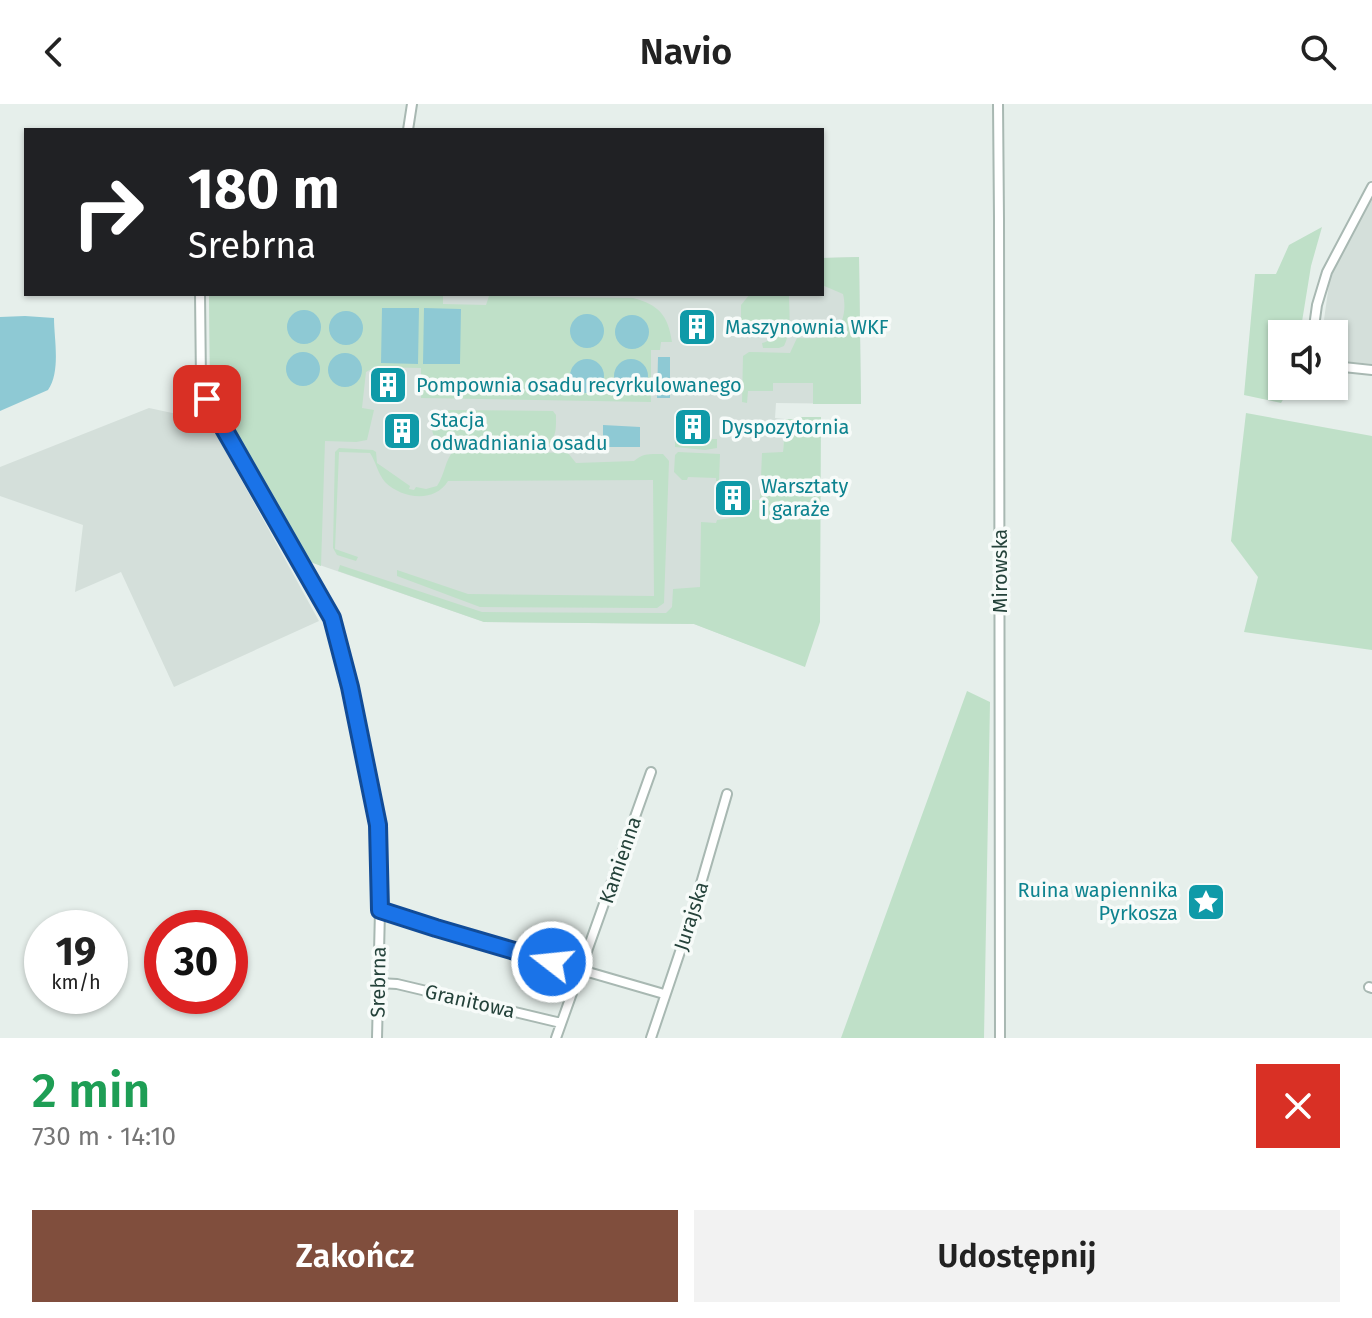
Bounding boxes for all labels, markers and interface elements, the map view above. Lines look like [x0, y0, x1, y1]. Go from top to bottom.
icon: back [32, 30, 76, 74]
text: Navio [640, 30, 732, 74]
icon: search [1296, 30, 1340, 74]
text: 180 m [188, 156, 340, 223]
icon: right [56, 160, 160, 264]
text: Srebrna [188, 224, 316, 268]
building icon: Maszynownia WKF [676, 306, 718, 348]
place label: Maszynownia WKF [725, 315, 889, 339]
map controls [1268, 320, 1348, 400]
button: sound [1268, 320, 1348, 400]
building icon: Pompownia osadu recyrkulowanego [367, 364, 409, 406]
pin [173, 365, 241, 433]
place label: Pompownia osadu recyrkulowanego [416, 373, 742, 397]
icon: arrive [185, 377, 229, 421]
building icon: Dyspozytornia [672, 406, 714, 448]
place label: Stacja odwadniania osadu [430, 408, 608, 455]
building icon: Stacja odwadniania osadu [381, 410, 423, 452]
place label: Dyspozytornia [721, 415, 849, 439]
place label: Warsztaty i garaże [761, 474, 848, 521]
building icon: Warsztaty i garaże [712, 477, 754, 519]
street label: Mirowska [988, 529, 1012, 613]
street label: Kamienna [594, 813, 646, 907]
street label: Jurajska [669, 878, 713, 954]
place label: Ruina wapiennika Pyrkosza [1017, 878, 1178, 925]
place icon: Ruina wapiennika Pyrkosza [1185, 881, 1227, 923]
speed limit sign: 30 [144, 910, 248, 1014]
position arrow [510, 920, 594, 1004]
text: 19 [56, 928, 96, 976]
street label: Srebrna [365, 946, 391, 1018]
text: km/h [51, 970, 101, 994]
street label: Granitowa [423, 979, 517, 1023]
text: 2 min [32, 1062, 150, 1120]
button: close [1256, 1064, 1340, 1148]
text: 730 m · 14:10 [32, 1121, 176, 1152]
button: Zakończ [32, 1210, 678, 1302]
button: Udostępnij [694, 1210, 1340, 1302]

